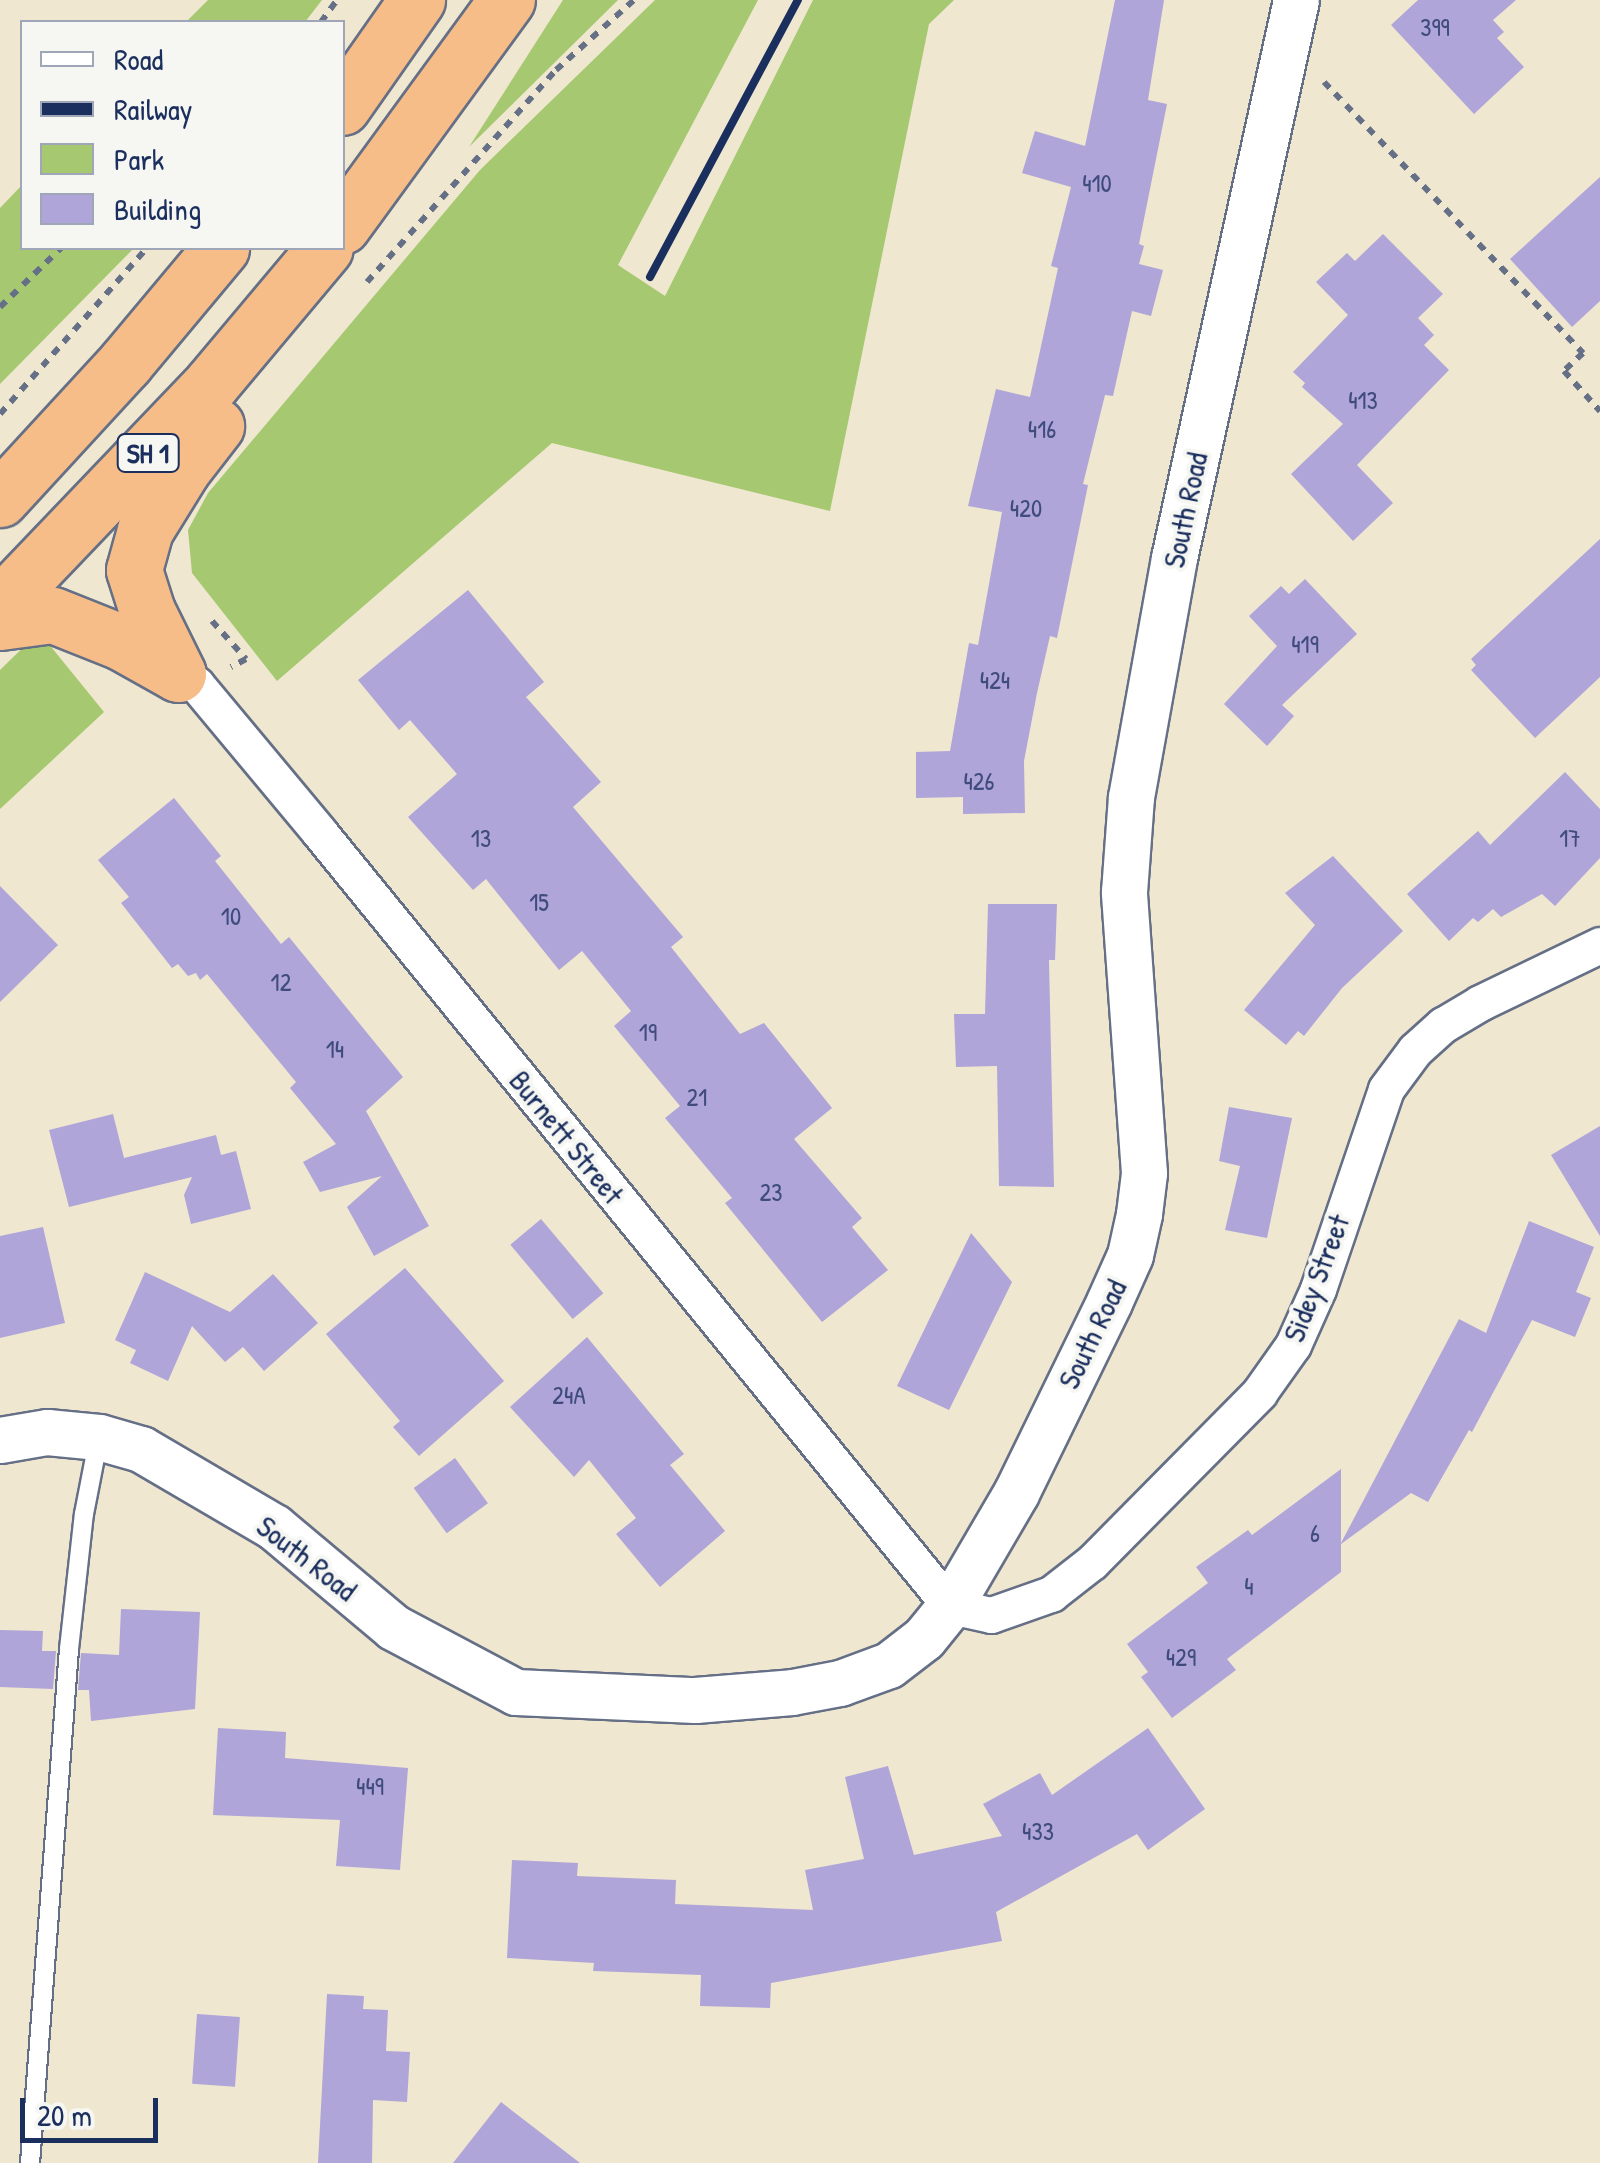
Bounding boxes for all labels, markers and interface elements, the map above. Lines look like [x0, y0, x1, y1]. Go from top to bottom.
house number: 399 [1420, 12, 1450, 42]
legend [20, 20, 345, 250]
text: Road [114, 39, 163, 79]
text: Railway [114, 89, 192, 129]
text: Park [114, 139, 164, 179]
house number: 410 [1082, 168, 1112, 198]
text: Building [114, 189, 201, 229]
house number: 413 [1348, 385, 1378, 415]
house number: 416 [1028, 414, 1056, 444]
road number: SH 1 [116, 430, 180, 476]
street label: South Road [1155, 449, 1215, 571]
house number: 420 [1010, 493, 1042, 523]
house number: 419 [1291, 629, 1319, 659]
house number: 424 [980, 665, 1010, 695]
house number: 426 [963, 766, 995, 796]
house number: 13 [471, 823, 491, 853]
house number: 17 [1559, 823, 1581, 853]
house number: 15 [529, 887, 549, 917]
house number: 10 [221, 901, 241, 931]
house number: 12 [271, 967, 291, 997]
house number: 19 [639, 1017, 657, 1047]
house number: 14 [326, 1034, 344, 1064]
street label: Burnett Street [502, 1063, 632, 1211]
house number: 21 [687, 1082, 707, 1112]
house number: 23 [760, 1177, 782, 1207]
street label: Sidey Street [1275, 1209, 1357, 1347]
street label: South Road [1050, 1274, 1134, 1394]
house number: 24A [552, 1380, 586, 1410]
street label: South Road [250, 1508, 364, 1608]
house number: 6 [1310, 1518, 1320, 1548]
house number: 4 [1244, 1571, 1254, 1601]
house number: 429 [1166, 1642, 1196, 1672]
house number: 449 [356, 1771, 384, 1801]
house number: 433 [1022, 1816, 1054, 1846]
scale bar [25, 2078, 162, 2140]
text: 20 m [37, 2095, 92, 2135]

